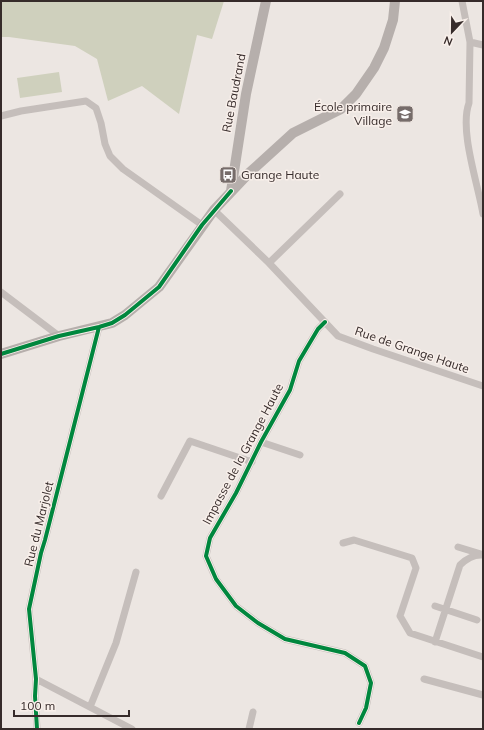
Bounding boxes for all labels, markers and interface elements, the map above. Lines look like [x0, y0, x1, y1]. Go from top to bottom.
north arrow [432, 12, 472, 52]
text: N [442, 33, 455, 49]
street label: Rue Baudrand [219, 52, 249, 134]
place label: École primaire Village [314, 99, 392, 128]
school or university icon: École primaire Village [395, 104, 415, 124]
bus stop icon: Grange Haute [218, 165, 238, 185]
place label: Grange Haute [241, 167, 319, 182]
street label: Rue de Grange Haute [353, 323, 471, 376]
street label: Impasse de la Grange Haute [199, 381, 286, 527]
street label: Rue du Marjolet [21, 480, 56, 568]
scale bar [14, 692, 129, 718]
text: 100 m [20, 698, 55, 713]

